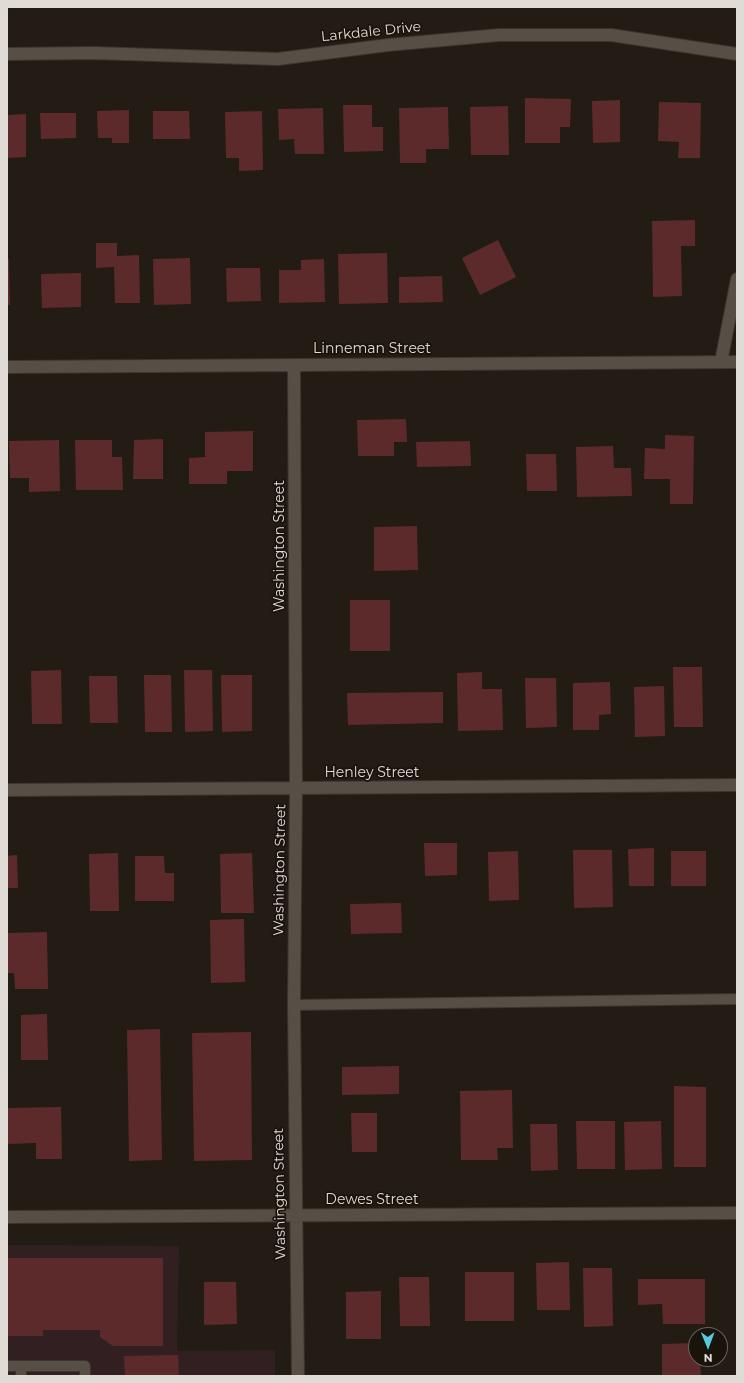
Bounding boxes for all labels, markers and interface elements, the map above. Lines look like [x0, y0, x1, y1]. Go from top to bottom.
street label: Larkdale Drive [320, 18, 422, 46]
street label: Linneman Street [313, 341, 431, 357]
street label: Washington Street [272, 480, 288, 612]
street label: Henley Street [324, 765, 420, 781]
street label: Washington Street [270, 804, 290, 936]
street label: Washington Street [270, 1128, 290, 1260]
street label: Dewes Street [325, 1192, 419, 1208]
north arrow [688, 1327, 728, 1367]
text: N [704, 1351, 713, 1365]

